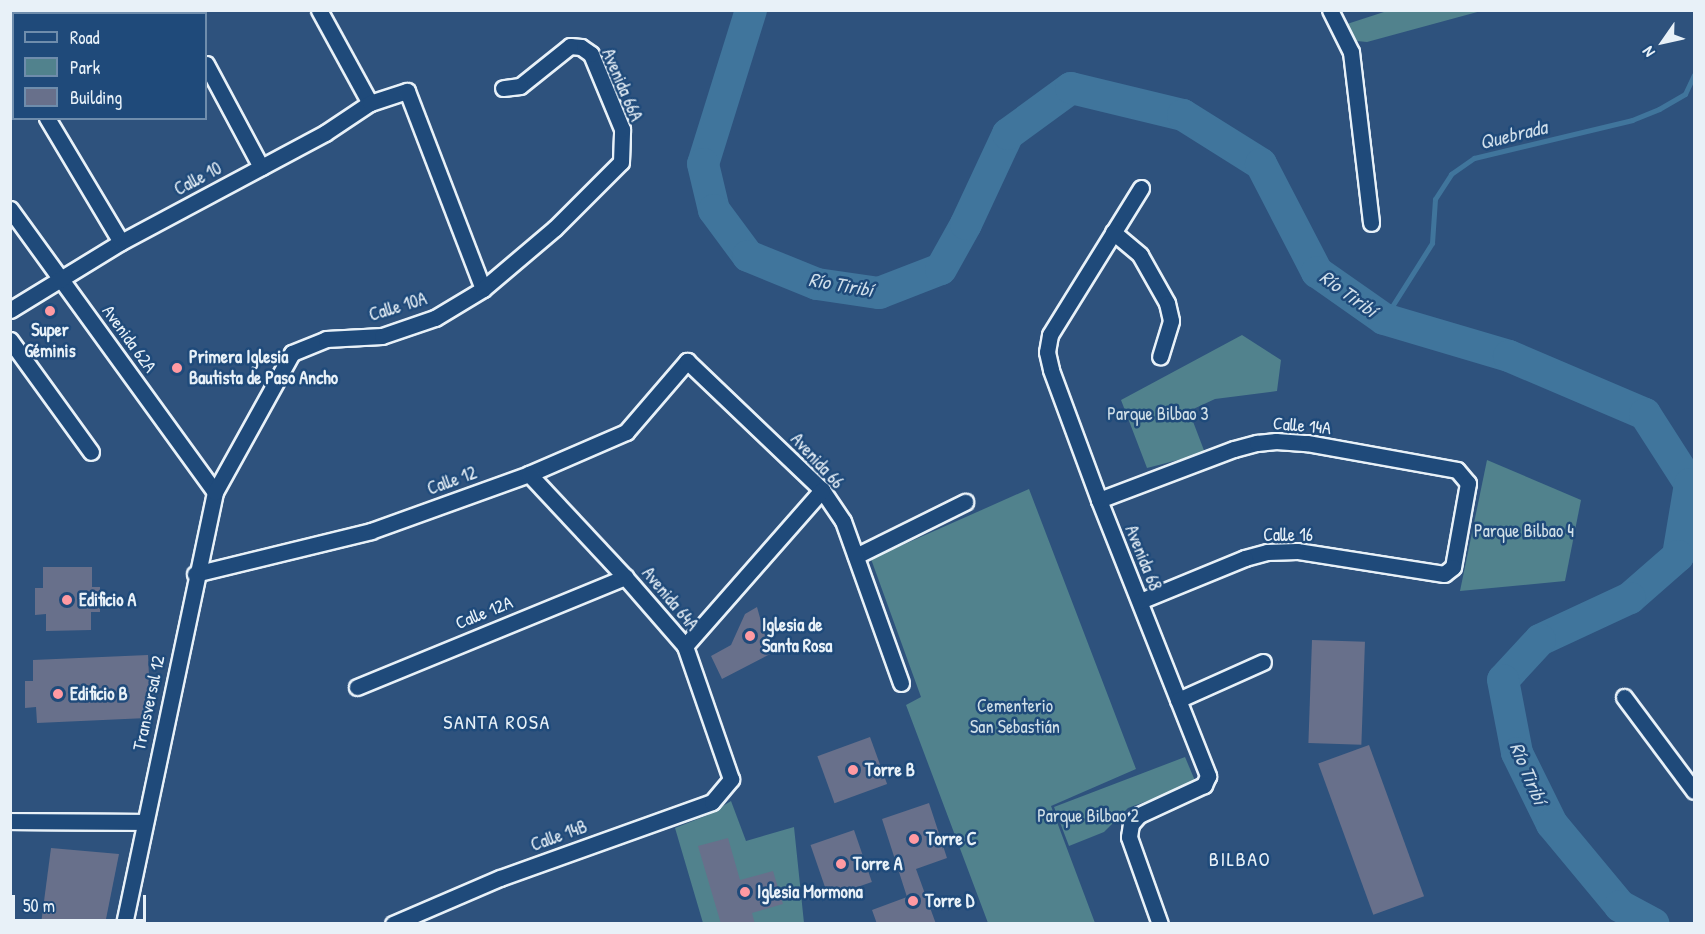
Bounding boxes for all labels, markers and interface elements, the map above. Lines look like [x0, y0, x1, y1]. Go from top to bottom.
legend [12, 12, 207, 120]
north arrow [1633, 12, 1693, 72]
text: Road [70, 25, 100, 50]
text: N [1637, 42, 1660, 62]
street label: Avenida 66A [597, 45, 647, 125]
text: Park [70, 55, 100, 80]
text: Building [70, 85, 122, 110]
water label: Quebrada [1477, 114, 1549, 154]
street label: Calle 10 [171, 158, 225, 200]
water label: Río Tiribí [1316, 264, 1382, 322]
water label: Río Tiribí [807, 267, 875, 301]
street label: Calle 10A [366, 288, 430, 326]
street label: Avenida 62A [97, 301, 161, 377]
marker: Super Géminis [43, 304, 57, 318]
place label: Super Géminis [24, 320, 76, 362]
place label: Primera Iglesia Bautista de Paso Ancho [189, 347, 338, 389]
marker: Primera Iglesia Bautista de Paso Ancho [170, 361, 184, 375]
park label: Parque Bilbao 3 [1107, 403, 1209, 425]
street label: Calle 14A [1272, 413, 1332, 439]
street label: Avenida 66 [786, 429, 848, 493]
street label: Calle 12 [424, 462, 480, 500]
park label: Parque Bilbao 4 [1474, 520, 1574, 542]
street label: Avenida 68 [1120, 522, 1166, 594]
street label: Calle 16 [1263, 524, 1313, 546]
street label: Avenida 64A [637, 563, 703, 635]
place label: Edificio A [79, 589, 136, 611]
street label: Calle 12A [452, 592, 516, 634]
marker: Edificio A [60, 593, 74, 607]
place label: Iglesia de Santa Rosa [762, 615, 832, 658]
marker: Iglesia de Santa Rosa [743, 629, 757, 643]
street label: Transversal 12 [128, 653, 170, 753]
place label: Edificio B [70, 683, 128, 705]
marker: Edificio B [51, 687, 65, 701]
park label: Cementerio San Sebastián [970, 696, 1060, 738]
district label: SANTA ROSA [443, 709, 551, 733]
water label: Río Tiribí [1505, 738, 1553, 808]
place label: Torre B [865, 759, 915, 781]
marker: Torre B [846, 763, 860, 777]
park label: Parque Bilbao 2 [1037, 805, 1139, 827]
street label: Calle 14B [528, 816, 590, 856]
place label: Torre C [926, 828, 977, 850]
marker: Torre C [907, 832, 921, 846]
district label: BILBAO [1209, 846, 1271, 870]
place label: Torre A [853, 853, 903, 875]
marker: Torre A [834, 857, 848, 871]
place label: Iglesia Mormona [757, 881, 863, 903]
scale bar [15, 883, 148, 921]
marker: Iglesia Mormona [738, 885, 752, 899]
place label: Torre D [925, 890, 974, 912]
text: 50 m [23, 893, 55, 918]
marker: Torre D [906, 894, 920, 908]

